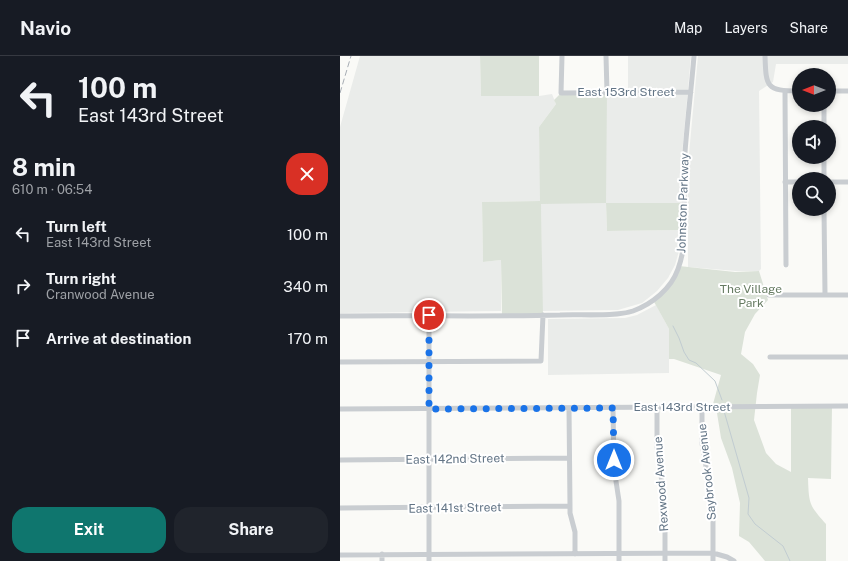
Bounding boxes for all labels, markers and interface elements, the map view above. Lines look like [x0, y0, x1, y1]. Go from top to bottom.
text: Navio [20, 17, 71, 39]
text: Map [674, 20, 702, 36]
text: Layers [724, 20, 768, 36]
text: Share [790, 20, 828, 36]
north arrow [792, 68, 836, 112]
map controls [792, 68, 836, 216]
text: 100 m [78, 71, 157, 104]
icon: left [12, 72, 64, 124]
street label: East 153rd Street [577, 85, 675, 99]
text: East 143rd Street [78, 105, 224, 126]
button: sound [792, 120, 836, 164]
street label: Johnston Parkway [674, 152, 692, 253]
text: 8 min [12, 153, 76, 181]
button: close [286, 153, 328, 195]
button: search [792, 172, 836, 216]
text: 610 m · 06:54 [12, 182, 92, 197]
text: Turn left [46, 218, 107, 235]
icon: left [12, 223, 34, 245]
text: 100 m [287, 226, 328, 243]
text: East 143rd Street [46, 235, 151, 250]
text: Turn right [46, 270, 116, 287]
icon: right [12, 275, 34, 297]
text: 340 m [283, 278, 328, 295]
park label: The Village Park [720, 282, 782, 310]
text: Cranwood Avenue [46, 287, 155, 302]
pin [412, 298, 446, 332]
icon: arrive [418, 304, 440, 326]
icon: arrive [12, 327, 34, 349]
text: Arrive at destination [46, 330, 191, 347]
text: 170 m [287, 330, 328, 347]
street label: East 143rd Street [633, 400, 731, 414]
street label: Saybrook Avenue [695, 423, 719, 521]
street label: Rexwood Avenue [651, 436, 671, 532]
position arrow [593, 439, 635, 481]
street label: East 142nd Street [405, 451, 505, 467]
street label: East 141st Street [408, 500, 502, 516]
button: Exit [12, 507, 166, 553]
button: Share [174, 507, 328, 553]

